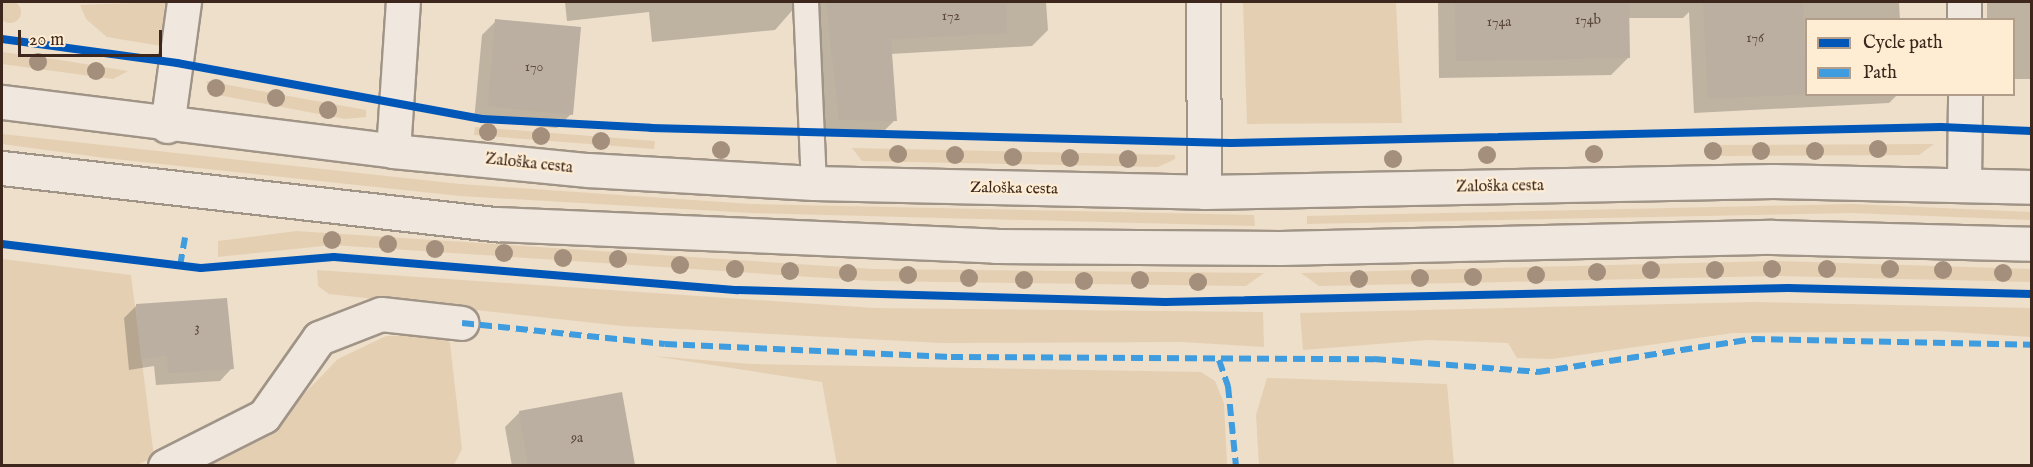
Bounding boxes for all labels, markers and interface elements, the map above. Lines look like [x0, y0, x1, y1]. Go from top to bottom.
house number: 172 [942, 8, 960, 24]
house number: 174b [1575, 12, 1601, 28]
house number: 174a [1487, 14, 1511, 30]
scale bar [21, 18, 165, 56]
legend [1805, 18, 2015, 96]
text: 20 m [29, 29, 64, 52]
house number: 176 [1746, 30, 1764, 46]
text: Cycle path [1863, 32, 1943, 55]
house number: 170 [525, 59, 543, 75]
text: Path [1863, 62, 1897, 85]
street label: Zaloška cesta [484, 150, 574, 178]
street label: Zaloška cesta [1456, 177, 1544, 197]
street label: Zaloška cesta [970, 179, 1058, 199]
house number: 3 [194, 320, 200, 336]
house number: 9a [571, 430, 583, 446]

